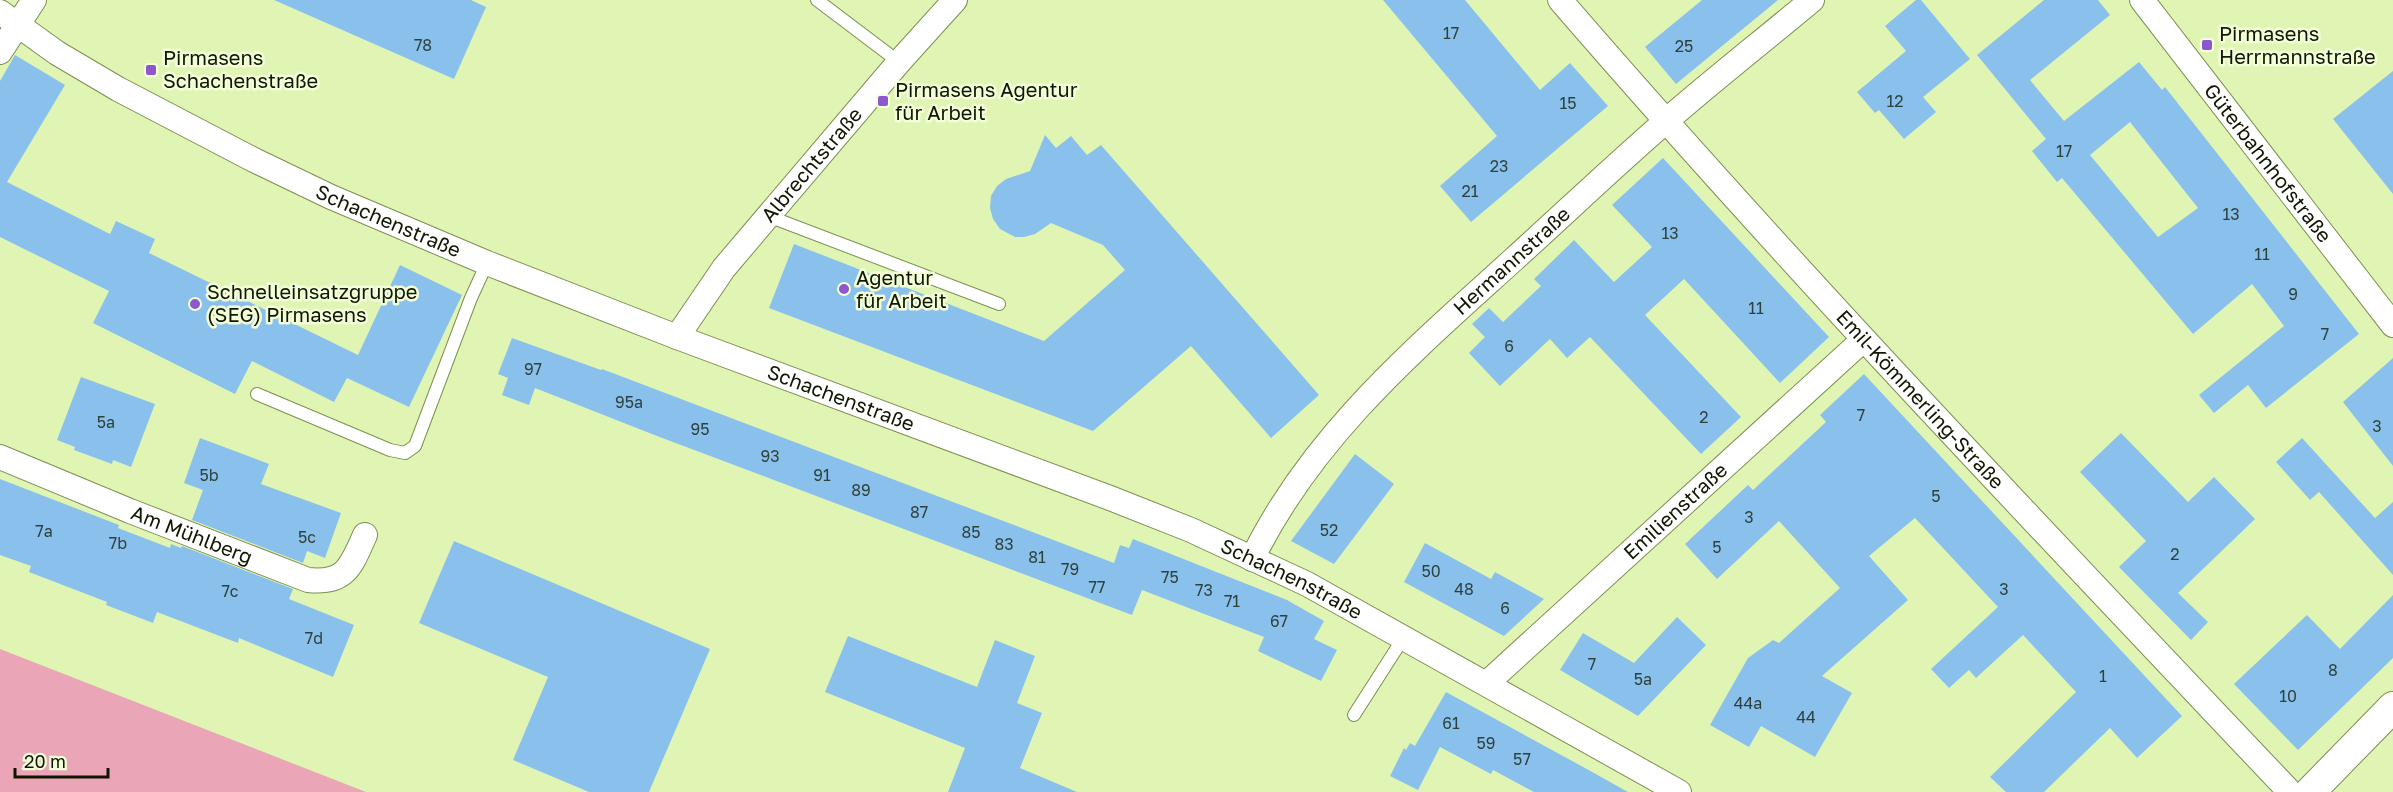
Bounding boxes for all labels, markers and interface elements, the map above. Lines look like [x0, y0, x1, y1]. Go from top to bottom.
place label: Pirmasens Herrmannstraße [2219, 21, 2376, 68]
house number: 17 [1443, 23, 1459, 43]
house number: 78 [414, 35, 432, 55]
house number: 25 [1675, 36, 1693, 56]
marker: Pirmasens Herrmannstraße [2200, 38, 2214, 52]
place label: Pirmasens Schachenstraße [163, 45, 318, 92]
marker: Pirmasens Schachenstraße [144, 63, 158, 77]
place label: Pirmasens Agentur für Arbeit [895, 77, 1078, 124]
street label: Güterbahnhofstraße [2200, 78, 2338, 247]
house number: 12 [1886, 91, 1904, 111]
house number: 15 [1559, 93, 1577, 113]
marker: Pirmasens Agentur für Arbeit [876, 94, 890, 108]
street label: Albrechtstraße [756, 102, 866, 226]
house number: 17 [2056, 141, 2072, 161]
house number: 23 [1490, 156, 1508, 176]
street label: Schachenstraße [312, 179, 465, 262]
house number: 21 [1461, 181, 1479, 201]
street label: Hermannstraße [1448, 201, 1574, 319]
house number: 13 [2222, 204, 2240, 224]
house number: 13 [1661, 223, 1679, 243]
house number: 11 [2254, 244, 2270, 264]
place label: Agentur für Arbeit [856, 265, 947, 312]
place label: Schnelleinsatzgruppe (SEG) Pirmasens [207, 279, 417, 326]
marker: Agentur für Arbeit [837, 282, 851, 296]
house number: 9 [2288, 284, 2298, 304]
marker: Schnelleinsatzgruppe (SEG) Pirmasens [188, 297, 202, 311]
house number: 11 [1748, 298, 1764, 318]
street label: Emil-Kömmerling-Straße [1832, 305, 2010, 493]
house number: 7 [2321, 324, 2329, 344]
house number: 6 [1504, 336, 1514, 356]
house number: 97 [524, 359, 542, 379]
street label: Schachenstraße [764, 359, 918, 435]
house number: 95a [615, 392, 643, 412]
house number: 7 [1857, 405, 1865, 425]
house number: 2 [1699, 407, 1709, 427]
house number: 5a [97, 412, 115, 432]
house number: 3 [2372, 416, 2382, 436]
house number: 95 [691, 419, 709, 439]
house number: 93 [760, 446, 780, 466]
street label: Emilienstraße [1618, 457, 1731, 564]
house number: 5b [199, 465, 219, 485]
house number: 91 [813, 465, 831, 485]
house number: 89 [851, 480, 871, 500]
house number: 5 [1931, 486, 1941, 506]
street label: Am Mühlberg [128, 500, 256, 568]
house number: 87 [910, 502, 928, 522]
house number: 3 [1744, 507, 1754, 527]
house number: 52 [1320, 520, 1338, 540]
house number: 7a [35, 521, 53, 541]
house number: 85 [961, 522, 981, 542]
house number: 5c [298, 527, 316, 547]
house number: 7b [109, 533, 127, 553]
street label: Schachenstraße [1217, 533, 1367, 624]
house number: 83 [994, 534, 1014, 554]
house number: 5 [1712, 537, 1722, 557]
house number: 2 [2170, 544, 2180, 564]
house number: 81 [1028, 547, 1046, 567]
house number: 79 [1061, 559, 1079, 579]
house number: 50 [1421, 561, 1441, 581]
house number: 75 [1161, 567, 1179, 587]
house number: 77 [1089, 577, 1105, 597]
house number: 48 [1454, 579, 1474, 599]
house number: 3 [1999, 579, 2009, 599]
house number: 73 [1195, 580, 1213, 600]
house number: 7c [221, 581, 239, 601]
house number: 71 [1224, 591, 1240, 611]
house number: 6 [1500, 598, 1510, 618]
house number: 67 [1270, 611, 1288, 631]
house number: 7d [305, 628, 323, 648]
house number: 7 [1588, 654, 1596, 674]
house number: 8 [2328, 660, 2338, 680]
house number: 1 [2099, 666, 2107, 686]
house number: 5a [1634, 669, 1652, 689]
house number: 10 [2279, 686, 2297, 706]
house number: 44a [1734, 693, 1762, 713]
house number: 44 [1796, 707, 1816, 727]
house number: 61 [1442, 713, 1460, 733]
house number: 59 [1477, 733, 1495, 753]
scale bar [15, 741, 108, 779]
house number: 57 [1513, 749, 1531, 769]
text: 20 m [24, 750, 66, 772]

